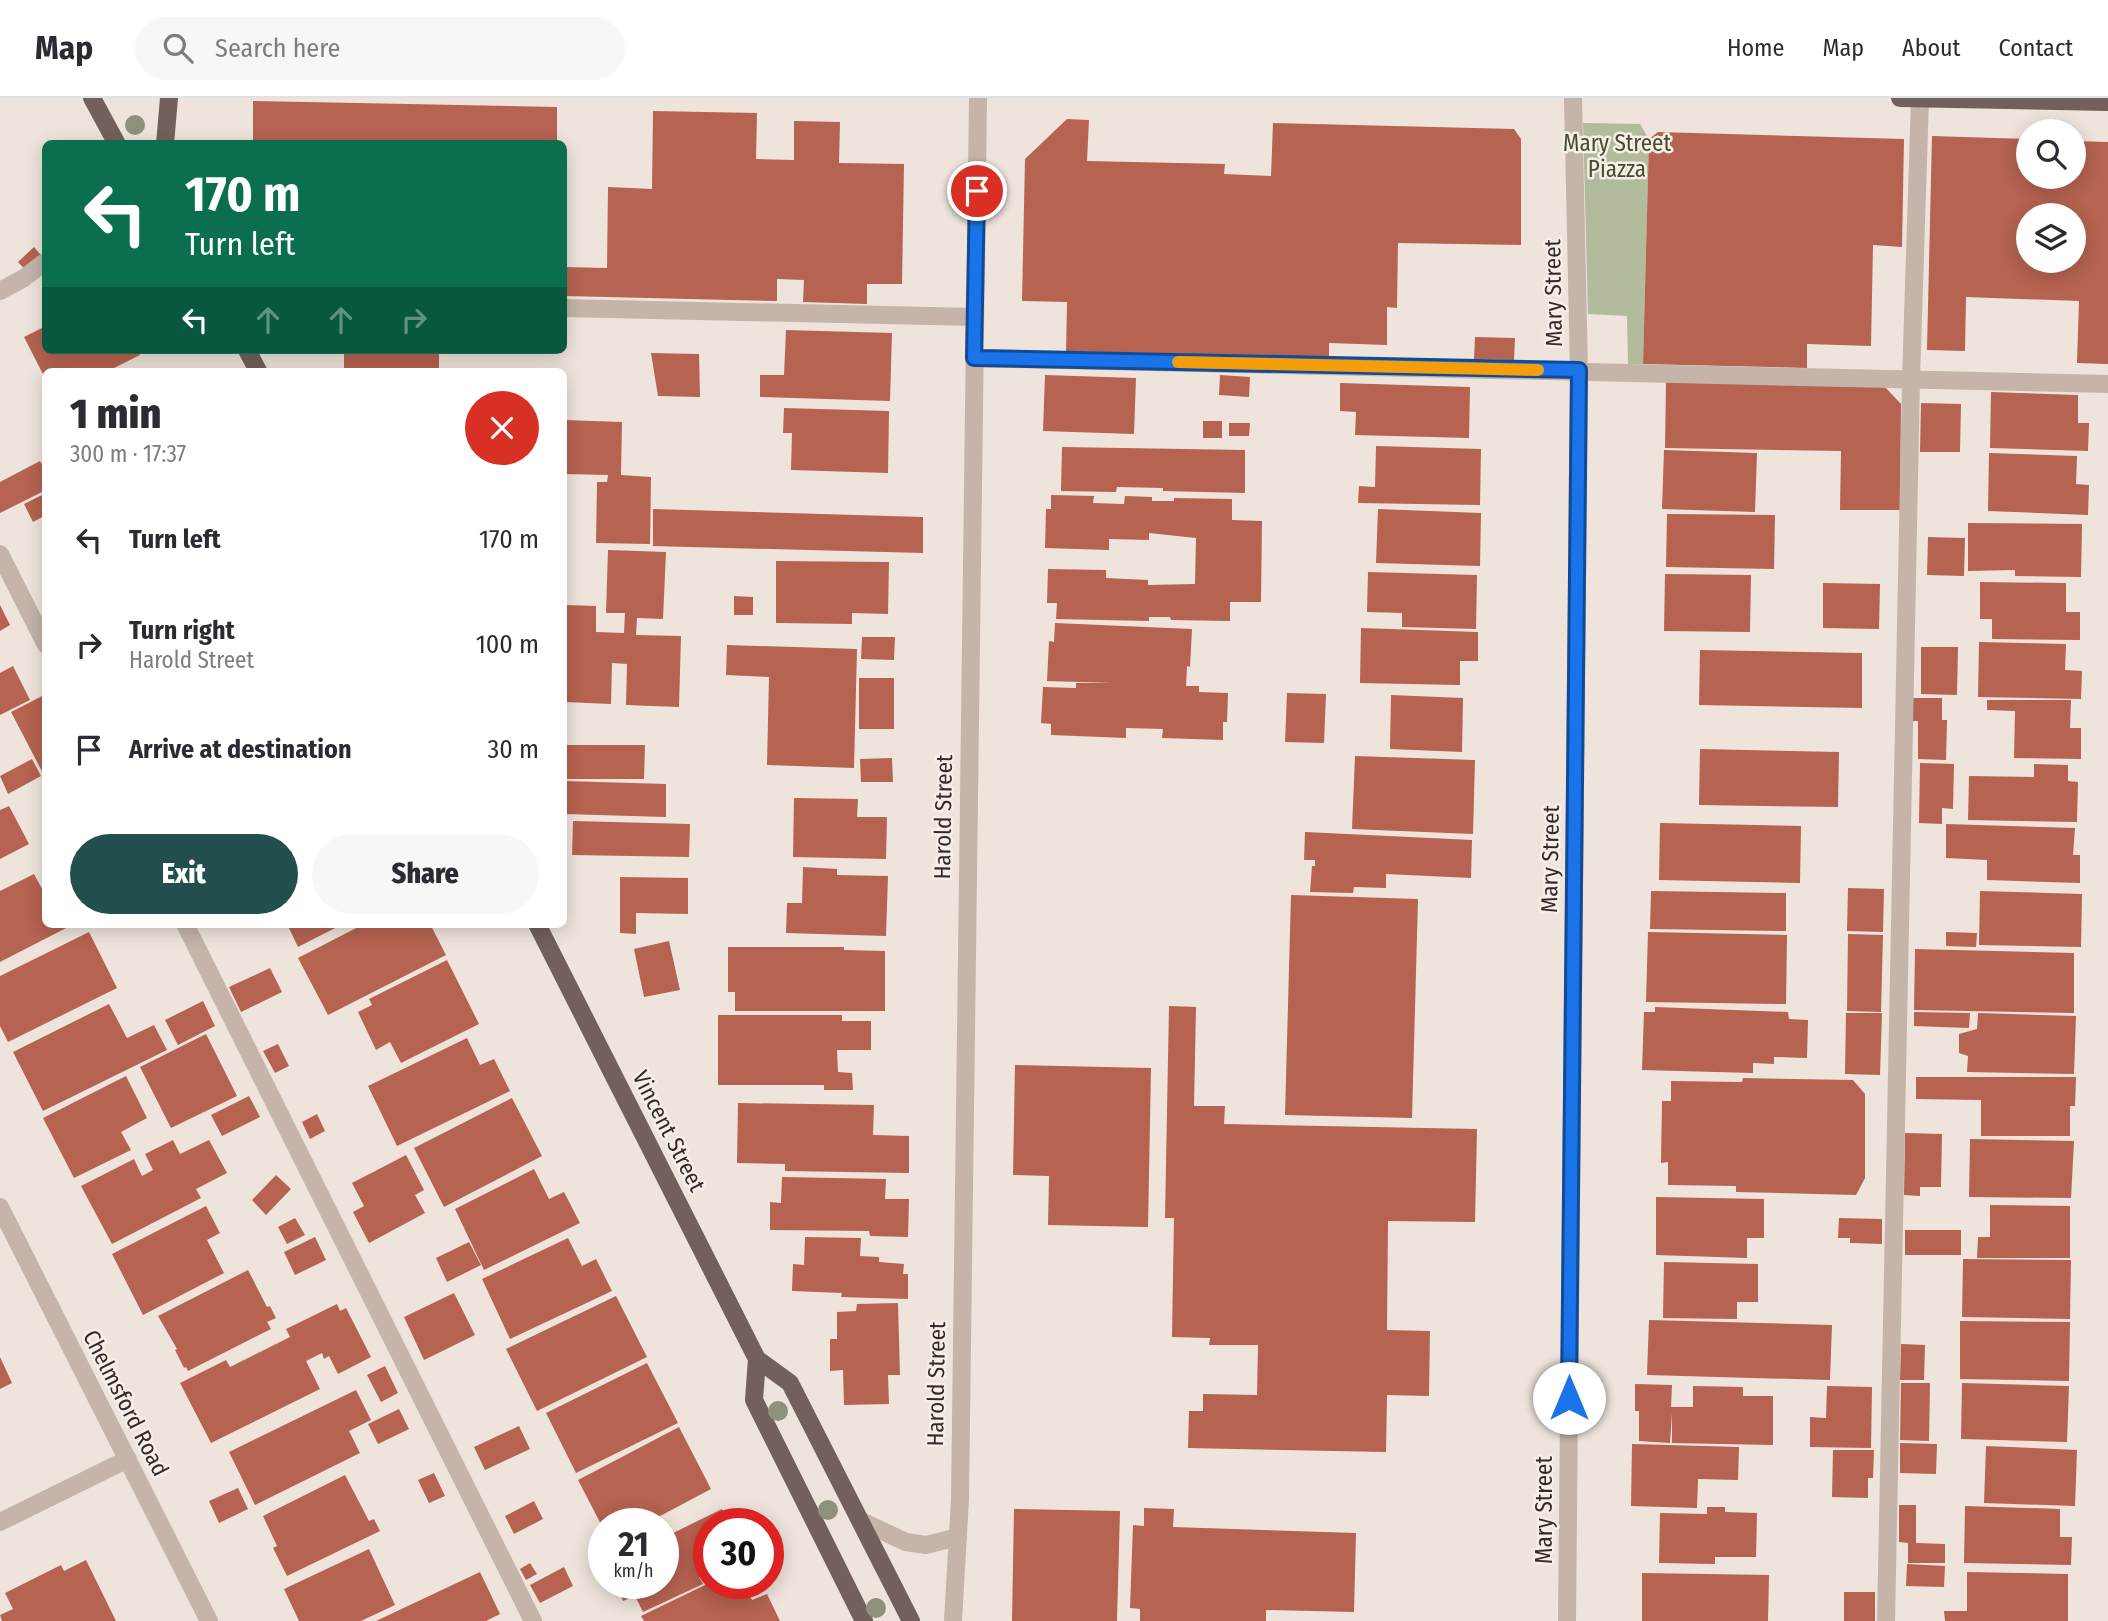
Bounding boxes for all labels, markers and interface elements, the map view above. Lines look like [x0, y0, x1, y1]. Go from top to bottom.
search box [135, 17, 625, 80]
text: Map [35, 28, 93, 68]
icon: search [159, 29, 197, 67]
text: Search here [215, 33, 340, 64]
text: Home [1727, 34, 1784, 62]
text: Map [1822, 34, 1864, 62]
text: About [1902, 34, 1960, 62]
text: Contact [1998, 34, 2073, 62]
map controls [2016, 119, 2086, 273]
button: search [2016, 119, 2086, 189]
park label: Mary Street Piazza [1563, 129, 1671, 183]
pin [947, 161, 1007, 221]
text: 170 m [185, 165, 301, 224]
icon: left [70, 168, 161, 259]
icon: arrive [958, 172, 996, 210]
button: layers [2016, 203, 2086, 273]
text: Turn left [185, 225, 295, 263]
street label: Mary Street [1538, 238, 1568, 347]
icon: left [176, 301, 214, 339]
icon: ahead [249, 301, 287, 339]
icon: ahead [322, 301, 360, 339]
icon: right [395, 301, 433, 339]
text: 1 min [70, 389, 161, 439]
button: close [465, 391, 539, 465]
text: 300 m · 17:37 [70, 440, 186, 468]
icon: left [70, 521, 108, 559]
text: Turn left [129, 524, 221, 555]
text: 170 m [479, 524, 539, 555]
text: Turn right [129, 615, 235, 646]
icon: right [70, 626, 108, 664]
text: 100 m [476, 629, 539, 660]
text: Harold Street [129, 646, 254, 674]
icon: arrive [70, 731, 108, 769]
text: Arrive at destination [129, 734, 352, 765]
text: 30 m [488, 734, 539, 765]
street label: Harold Street [928, 754, 958, 880]
street label: Mary Street [1535, 804, 1565, 913]
button: Exit [70, 834, 298, 914]
button: Share [312, 834, 539, 914]
street label: Vincent Street [627, 1066, 712, 1197]
street label: Harold Street [921, 1321, 951, 1447]
street label: Chelmsford Road [77, 1325, 175, 1481]
position arrow [1532, 1361, 1606, 1435]
street label: Mary Street [1530, 1456, 1558, 1564]
speed limit sign: 30 [693, 1508, 784, 1599]
text: 21 [618, 1523, 649, 1565]
text: km/h [613, 1560, 654, 1582]

